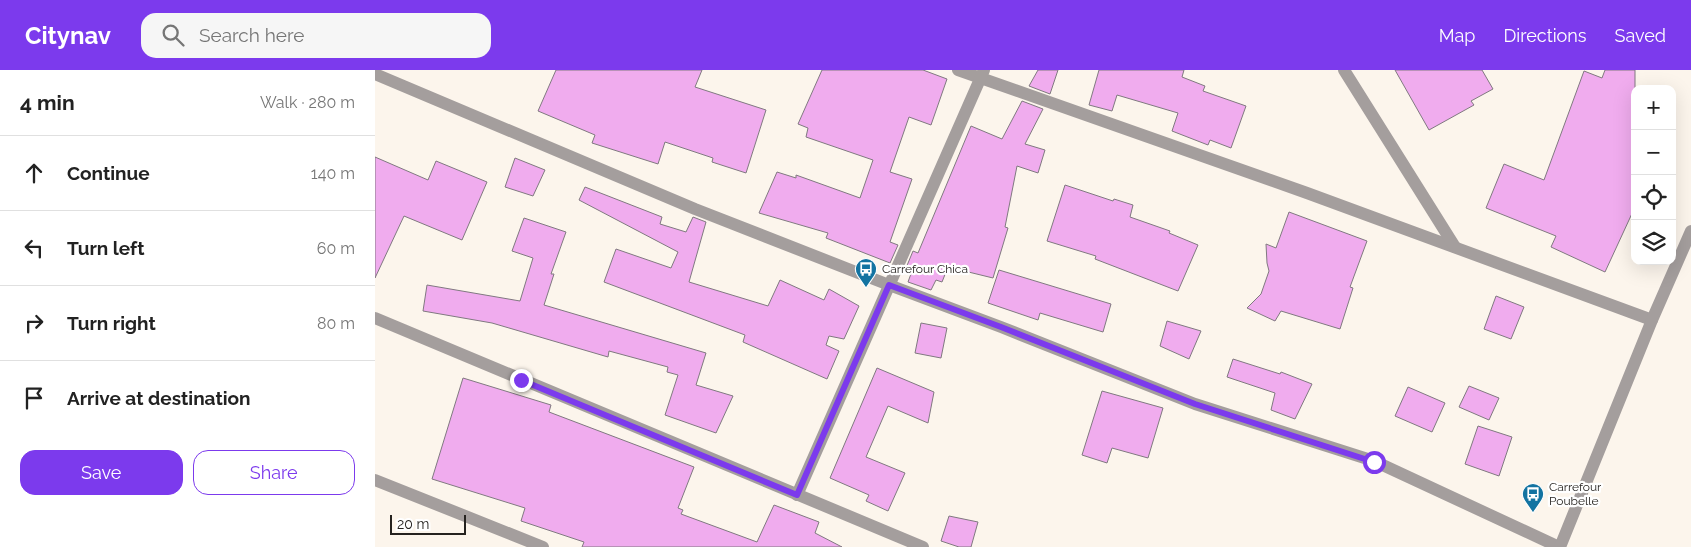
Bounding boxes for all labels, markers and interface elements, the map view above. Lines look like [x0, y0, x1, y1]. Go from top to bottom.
search box [141, 13, 491, 58]
text: Citynav [25, 21, 111, 50]
icon: search [159, 21, 187, 49]
text: Search here [199, 24, 304, 46]
text: Map [1439, 25, 1475, 46]
text: Directions [1503, 25, 1587, 46]
text: Saved [1615, 25, 1666, 46]
map controls [1631, 85, 1676, 265]
button: + [1631, 85, 1676, 130]
text: 4 min [20, 90, 75, 115]
text: Walk · 280 m [260, 93, 355, 112]
button: − [1631, 130, 1676, 175]
icon: ahead [20, 159, 48, 187]
text: Continue [67, 162, 150, 184]
text: 140 m [311, 164, 355, 183]
button: locate [1631, 175, 1676, 220]
button: layers [1631, 220, 1676, 265]
icon: left [20, 234, 48, 262]
text: Turn left [67, 237, 144, 259]
text: 60 m [317, 239, 355, 258]
bus stop icon: Carrefour Chica [854, 257, 878, 288]
place label: Carrefour Chica [882, 262, 968, 276]
icon: right [20, 309, 48, 337]
text: Turn right [67, 312, 156, 334]
text: 80 m [317, 314, 355, 333]
route end [510, 369, 533, 392]
icon: arrive [20, 384, 48, 412]
text: Arrive at destination [67, 387, 251, 409]
button: Save [20, 450, 183, 495]
button: Share [193, 450, 355, 495]
route start [1363, 451, 1386, 474]
place label: Carrefour Poubelle [1549, 480, 1602, 508]
bus stop icon: Carrefour Poubelle [1521, 482, 1545, 513]
scale bar [390, 512, 466, 535]
text: 20 m [397, 516, 429, 532]

